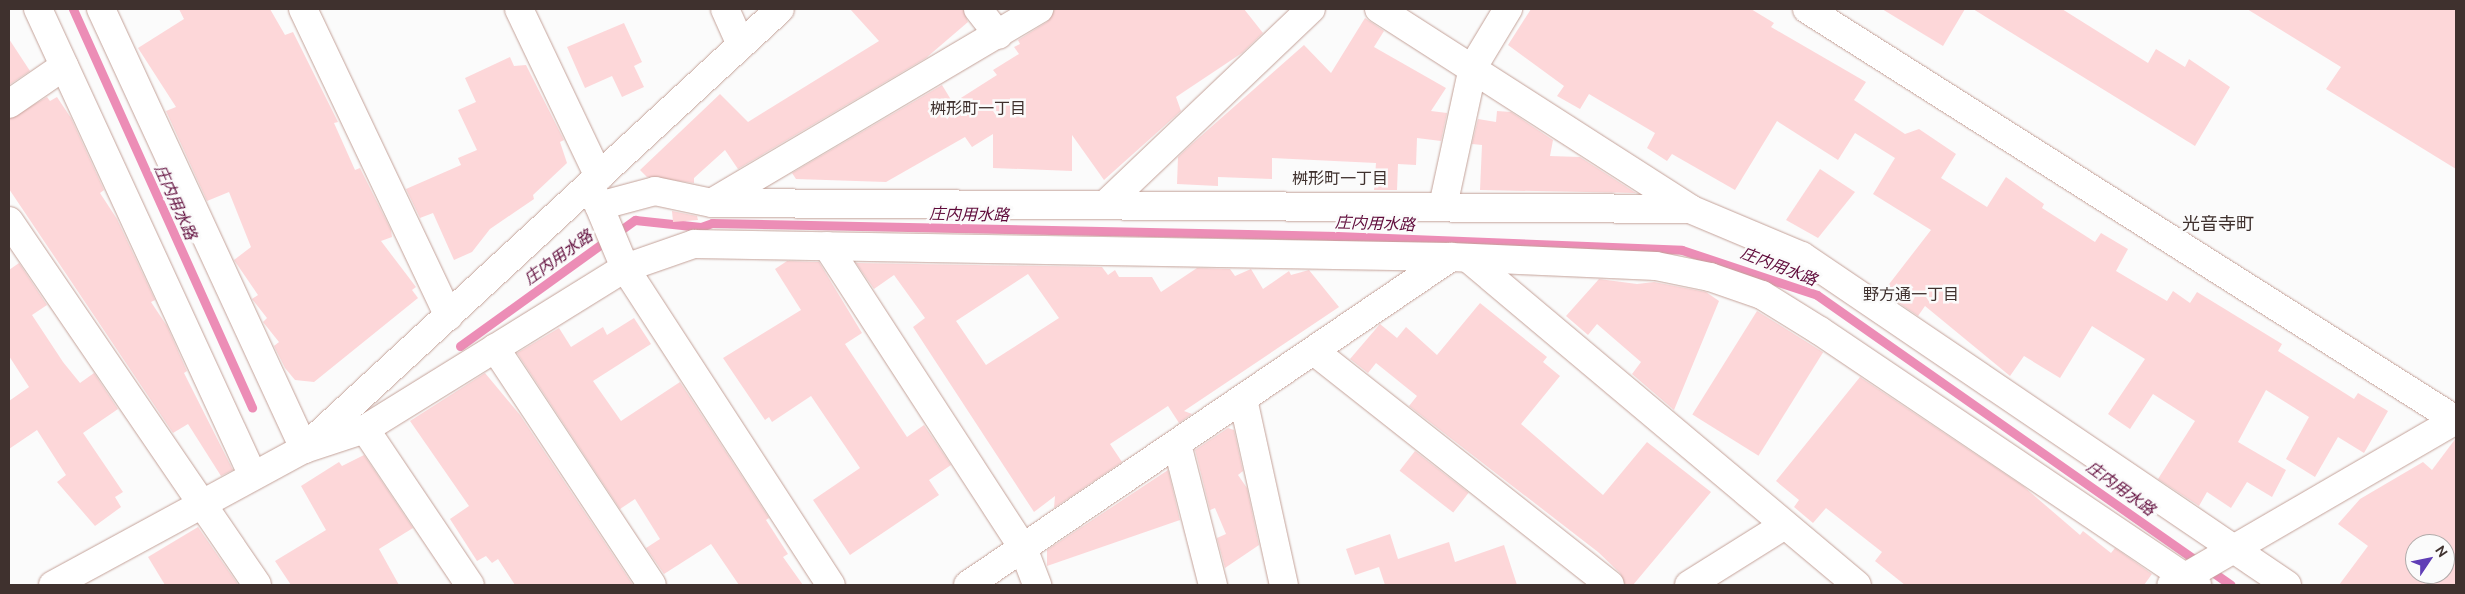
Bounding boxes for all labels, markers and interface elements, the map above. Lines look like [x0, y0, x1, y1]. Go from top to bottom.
district label: 桝形町一丁目 [930, 98, 1026, 118]
water label: 庄内用水路 [151, 162, 201, 242]
district label: 桝形町一丁目 [1292, 168, 1388, 188]
water label: 庄内用水路 [929, 204, 1009, 224]
water label: 庄内用水路 [1335, 212, 1415, 234]
district label: 光音寺町 [2182, 212, 2254, 234]
water label: 庄内用水路 [520, 226, 596, 288]
water label: 庄内用水路 [1738, 243, 1820, 289]
district label: 野方通一丁目 [1863, 284, 1959, 304]
water label: 庄内用水路 [2083, 457, 2159, 519]
north arrow [2405, 534, 2455, 584]
text: N [2432, 542, 2451, 560]

